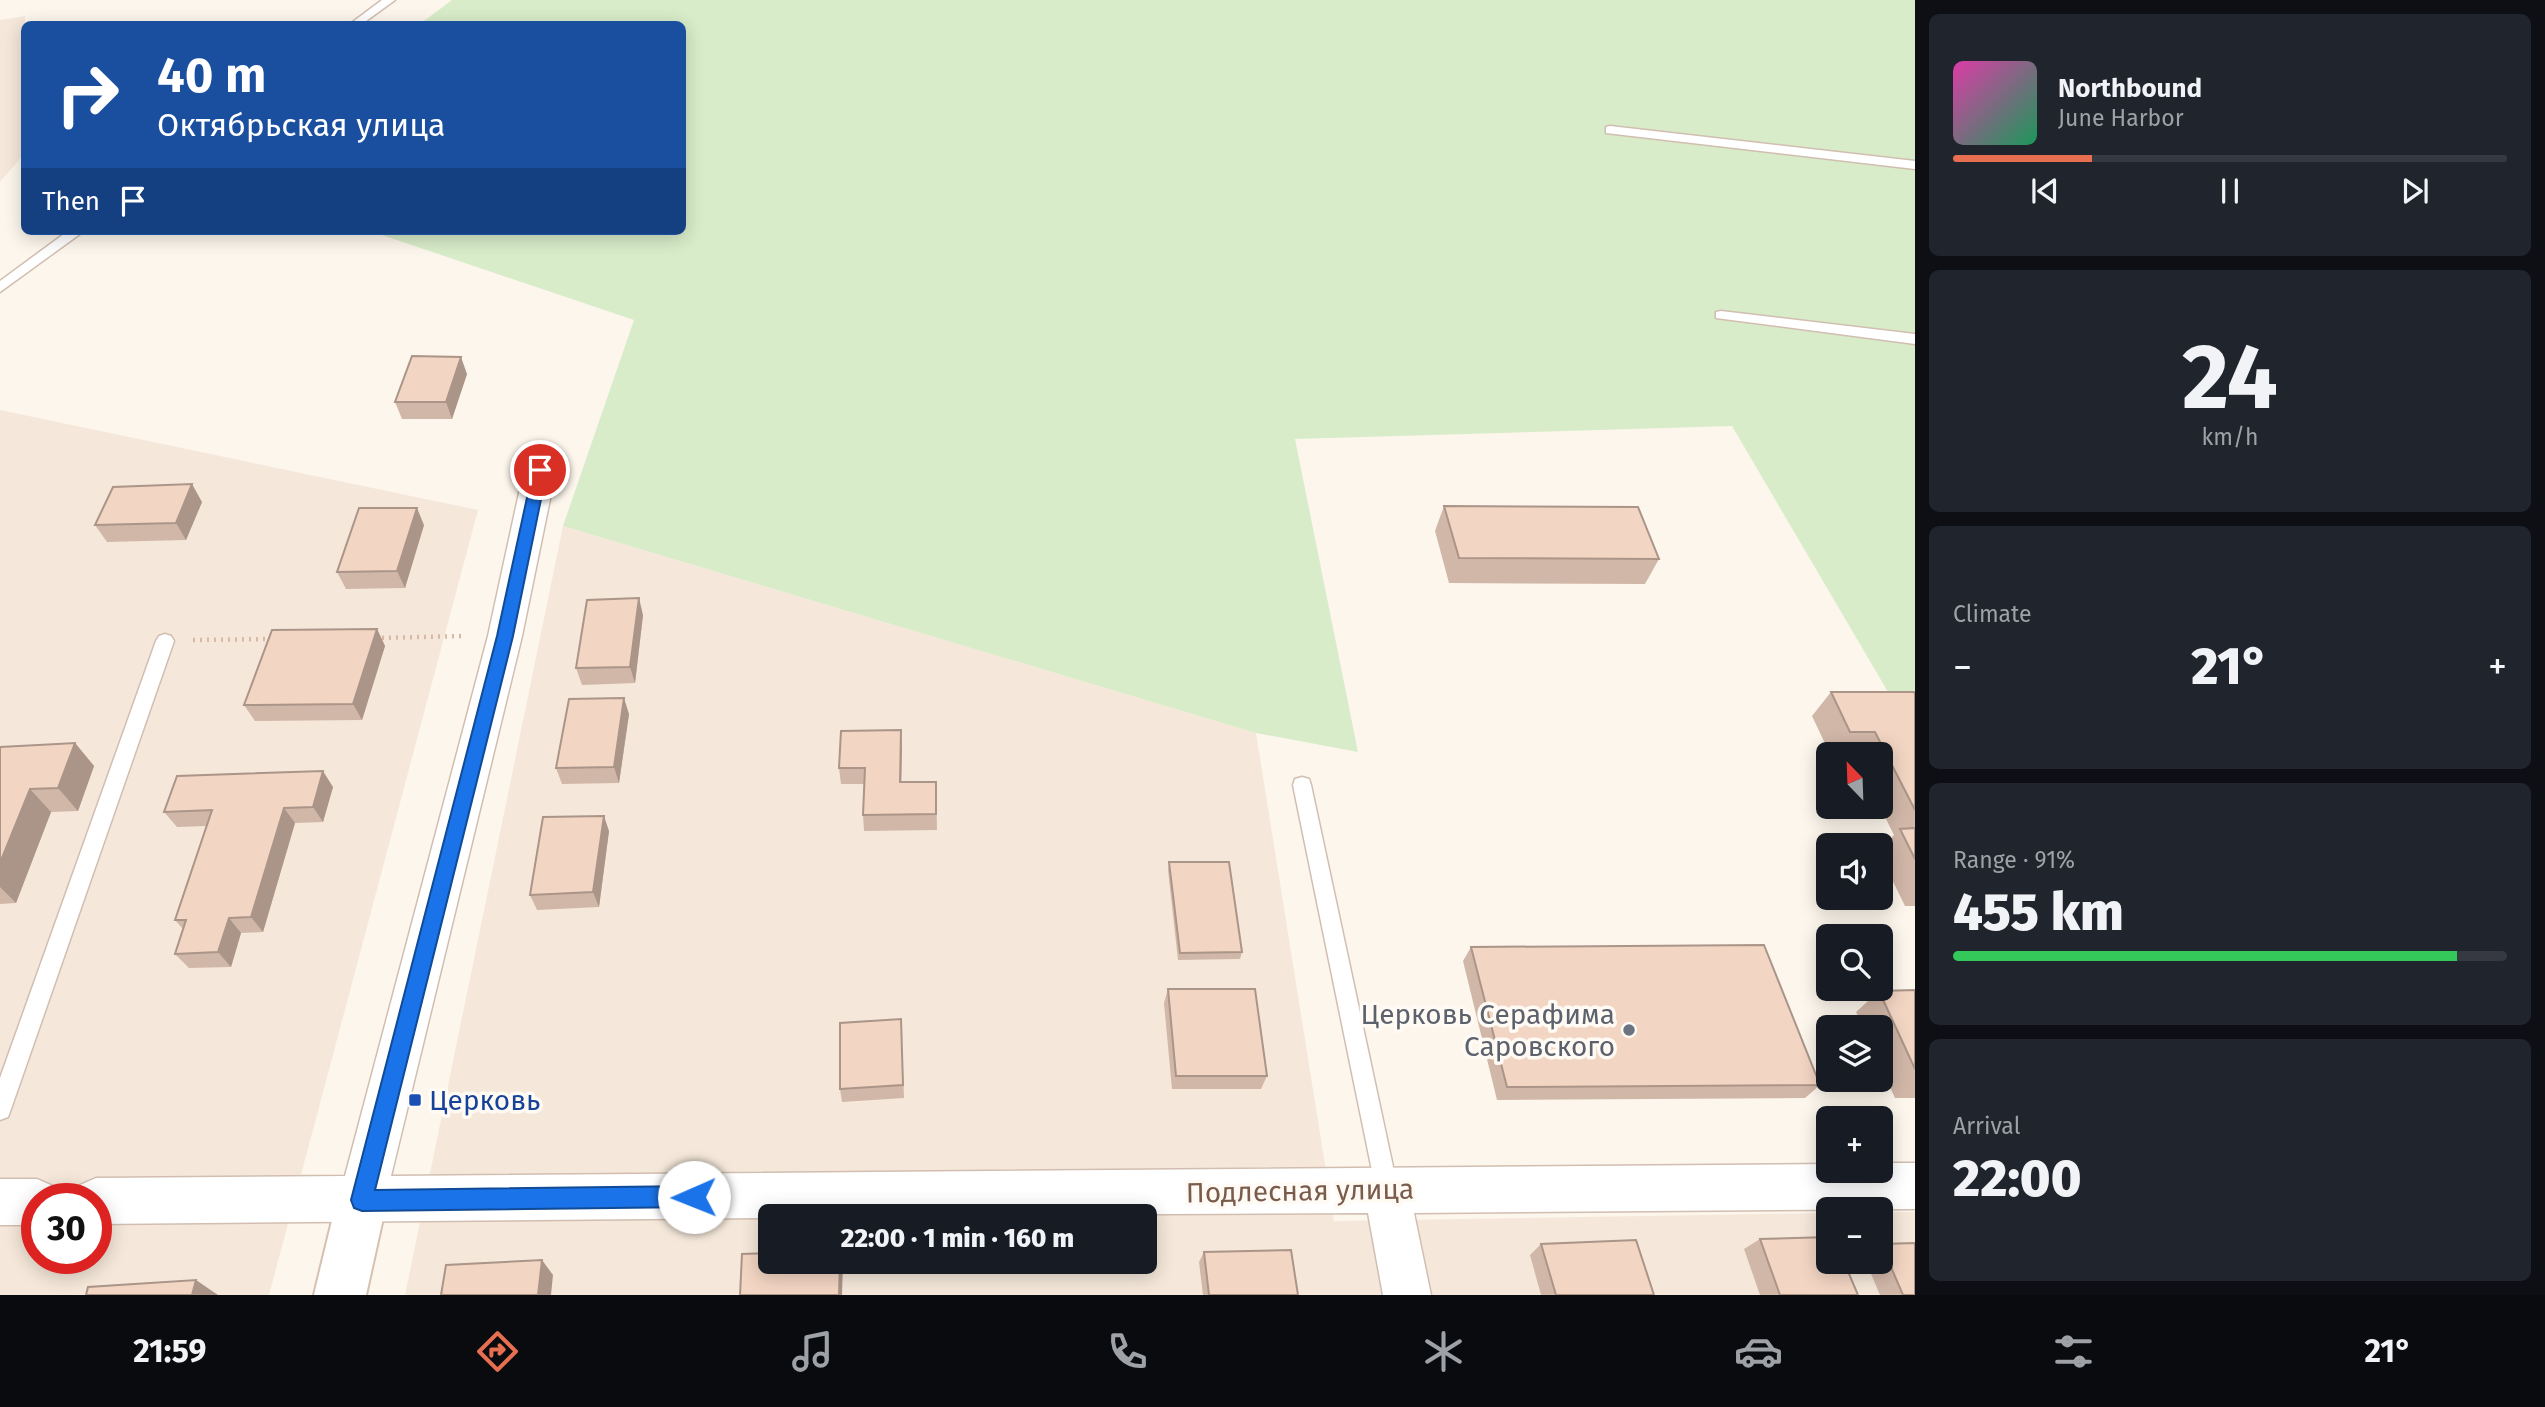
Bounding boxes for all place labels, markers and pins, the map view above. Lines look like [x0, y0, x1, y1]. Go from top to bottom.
pin [510, 440, 570, 500]
place label: Церковь Серафима Саровского [1361, 998, 1615, 1063]
marker: Церковь Серафима Саровского [1621, 1022, 1637, 1038]
place label: Церковь [429, 1084, 540, 1117]
marker: Церковь [407, 1092, 423, 1108]

